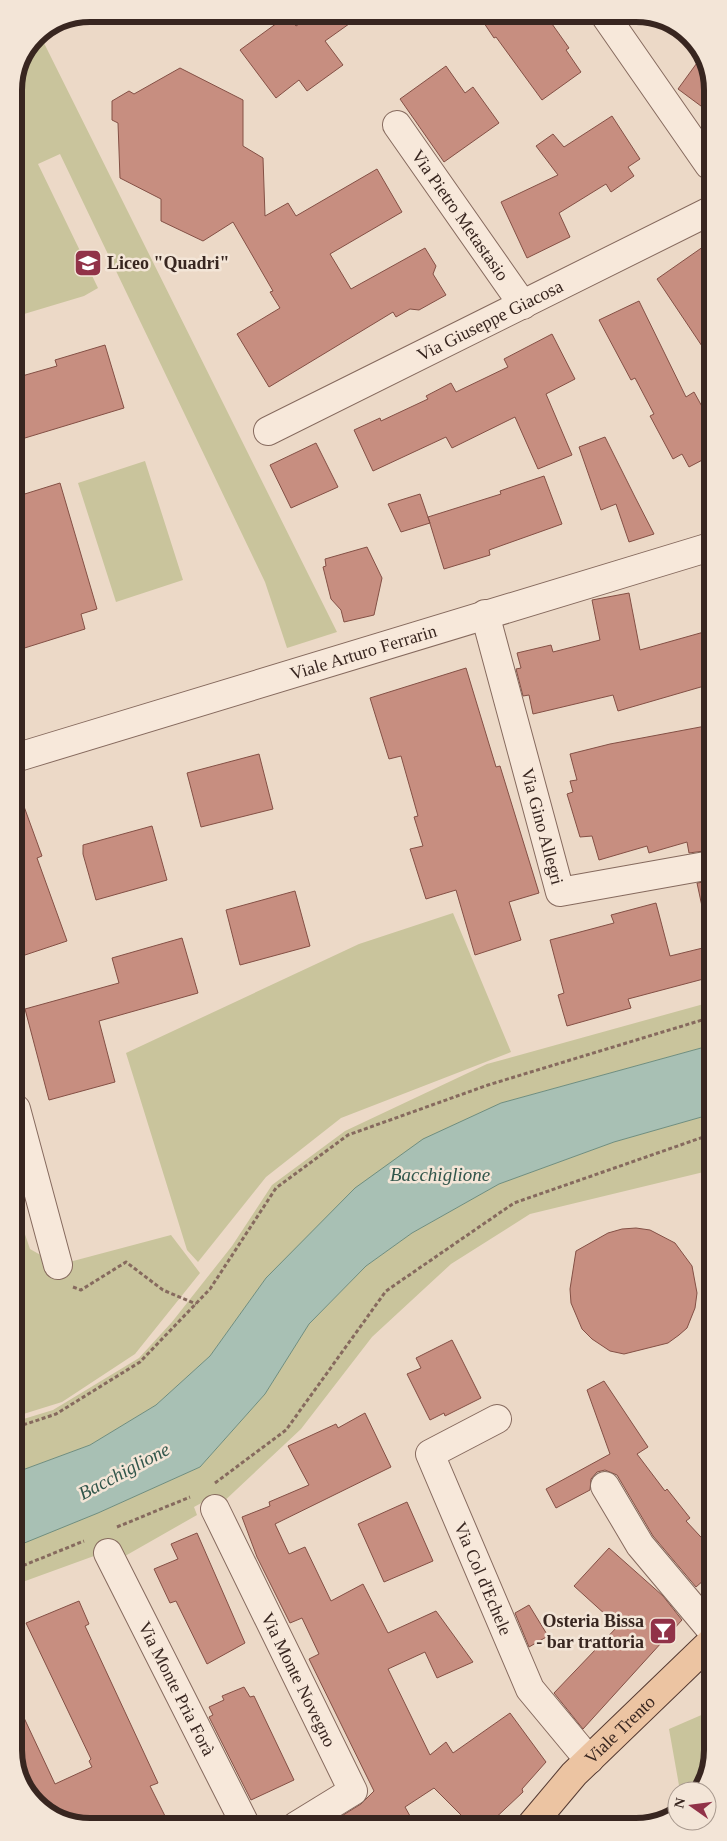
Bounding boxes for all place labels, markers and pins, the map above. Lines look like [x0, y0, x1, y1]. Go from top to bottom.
school or university icon: Liceo "Quadri" [73, 248, 103, 278]
place label: Liceo "Quadri" [107, 253, 229, 273]
place label: Osteria Bissa - bar trattoria [536, 1611, 644, 1652]
bar icon: Osteria Bissa - bar trattoria [648, 1616, 678, 1646]

